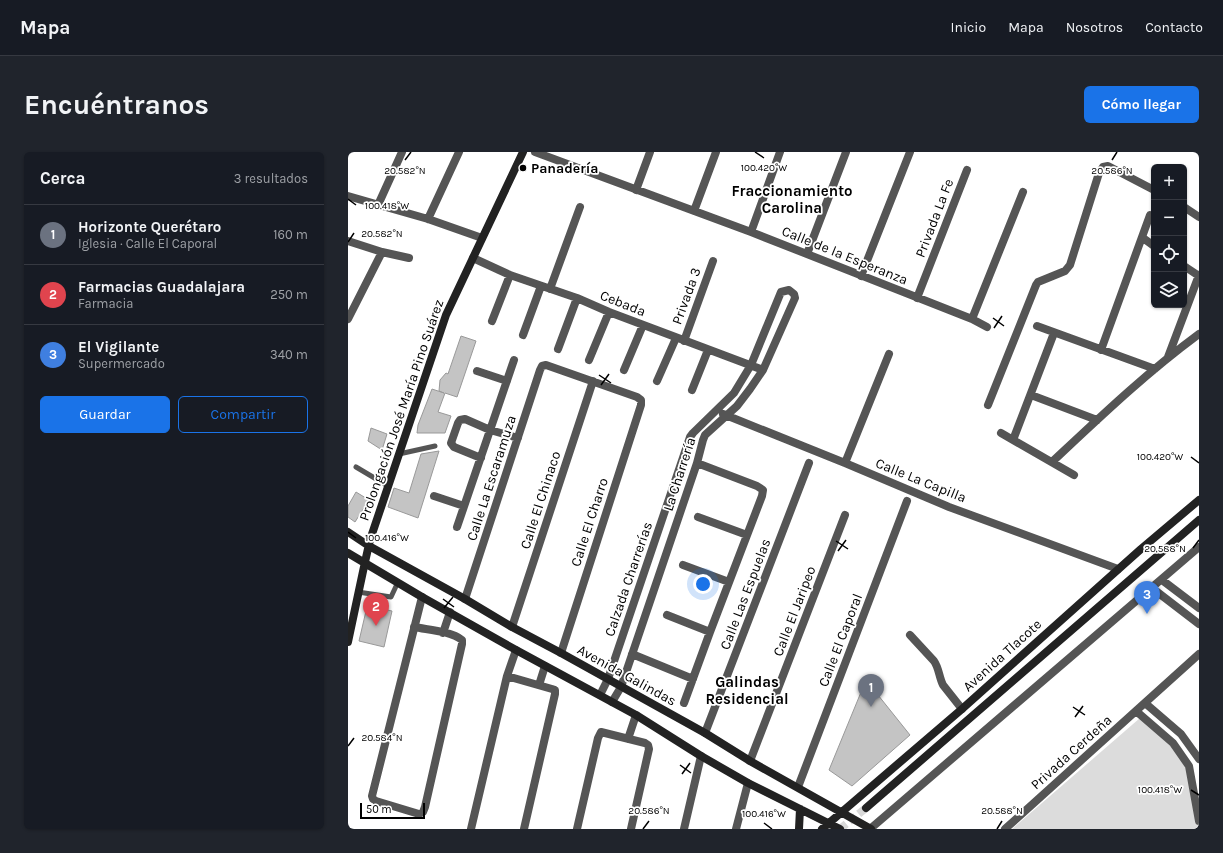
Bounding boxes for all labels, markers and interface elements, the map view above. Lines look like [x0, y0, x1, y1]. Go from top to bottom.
text: Mapa [20, 17, 70, 39]
text: Inicio [951, 19, 986, 36]
text: Mapa [1008, 19, 1044, 36]
text: Nosotros [1066, 19, 1123, 36]
text: Contacto [1145, 19, 1203, 36]
button: Cómo llegar [1084, 86, 1199, 123]
text: Encuéntranos [24, 88, 209, 121]
place label: Panadería [531, 160, 599, 177]
text: 100.420°W [741, 162, 787, 174]
marker: Panadería [518, 163, 528, 173]
map controls [1151, 164, 1187, 308]
button: + [1151, 164, 1187, 200]
text: 20.582°N [384, 165, 426, 177]
text: 20.586°N [1091, 165, 1133, 177]
text: Cerca [40, 168, 85, 188]
text: 3 resultados [234, 171, 308, 186]
street label: Privada La Fe [912, 176, 957, 260]
district label: Fraccionamiento Carolina [731, 182, 853, 217]
text: 100.418°W [365, 200, 409, 212]
button: − [1151, 200, 1187, 236]
text: Horizonte Querétaro [78, 218, 221, 236]
street label: Calle de la Esperanza [779, 222, 910, 289]
text: 1 [51, 227, 55, 242]
text: 160 m [273, 227, 308, 242]
text: 20.582°N [361, 228, 403, 240]
text: Iglesia · Calle El Caporal [78, 236, 217, 251]
button: locate [1151, 236, 1187, 272]
street label: Privada 3 [668, 265, 705, 327]
button: layers [1151, 272, 1187, 308]
text: Farmacias Guadalajara [78, 278, 245, 296]
text: 2 [49, 287, 57, 302]
text: 250 m [270, 287, 308, 302]
street label: Cebada [597, 287, 648, 320]
text: Farmacia [78, 296, 133, 311]
street label: Prolongación José María Pino Suárez [356, 297, 447, 523]
text: El Vigilante [78, 338, 159, 356]
text: 3 [49, 347, 57, 362]
text: 340 m [270, 347, 308, 362]
text: Supermercado [78, 356, 165, 371]
button: Guardar [40, 396, 170, 433]
button: Compartir [178, 396, 308, 433]
street label: Calle La Escaramuza [463, 413, 520, 543]
street label: La Charrería [660, 435, 699, 513]
street label: Calle El Chinaco [517, 449, 564, 551]
text: 100.420°W [1137, 451, 1183, 463]
street label: Calle La Capilla [873, 455, 969, 506]
street label: Calle El Charro [567, 476, 612, 569]
street label: Calzada Charrerías [601, 520, 656, 639]
text: 100.416°W [365, 532, 409, 544]
street label: Calle Las Espuelas [716, 536, 774, 652]
text: 20.588°N [1144, 543, 1186, 555]
street label: Calle El Jaripeo [769, 564, 819, 659]
your location [693, 574, 713, 594]
pin: 3 [1134, 581, 1160, 614]
street label: Calle El Caporal [815, 591, 866, 689]
pin: 2 [363, 593, 389, 626]
street label: Avenida Tlacote [960, 616, 1045, 695]
street label: Avenida Galindas [574, 641, 679, 710]
district label: Galindas Residencial [705, 673, 789, 708]
pin: 1 [858, 674, 884, 707]
street label: Privada Cerdeña [1027, 711, 1115, 793]
text: 20.584°N [361, 732, 403, 744]
text: 100.418°W [1138, 784, 1182, 796]
scale bar [360, 801, 425, 820]
text: 50 m [366, 803, 392, 816]
text: 20.586°N [628, 805, 670, 817]
text: 20.588°N [981, 805, 1023, 817]
text: 100.416°W [742, 808, 786, 820]

